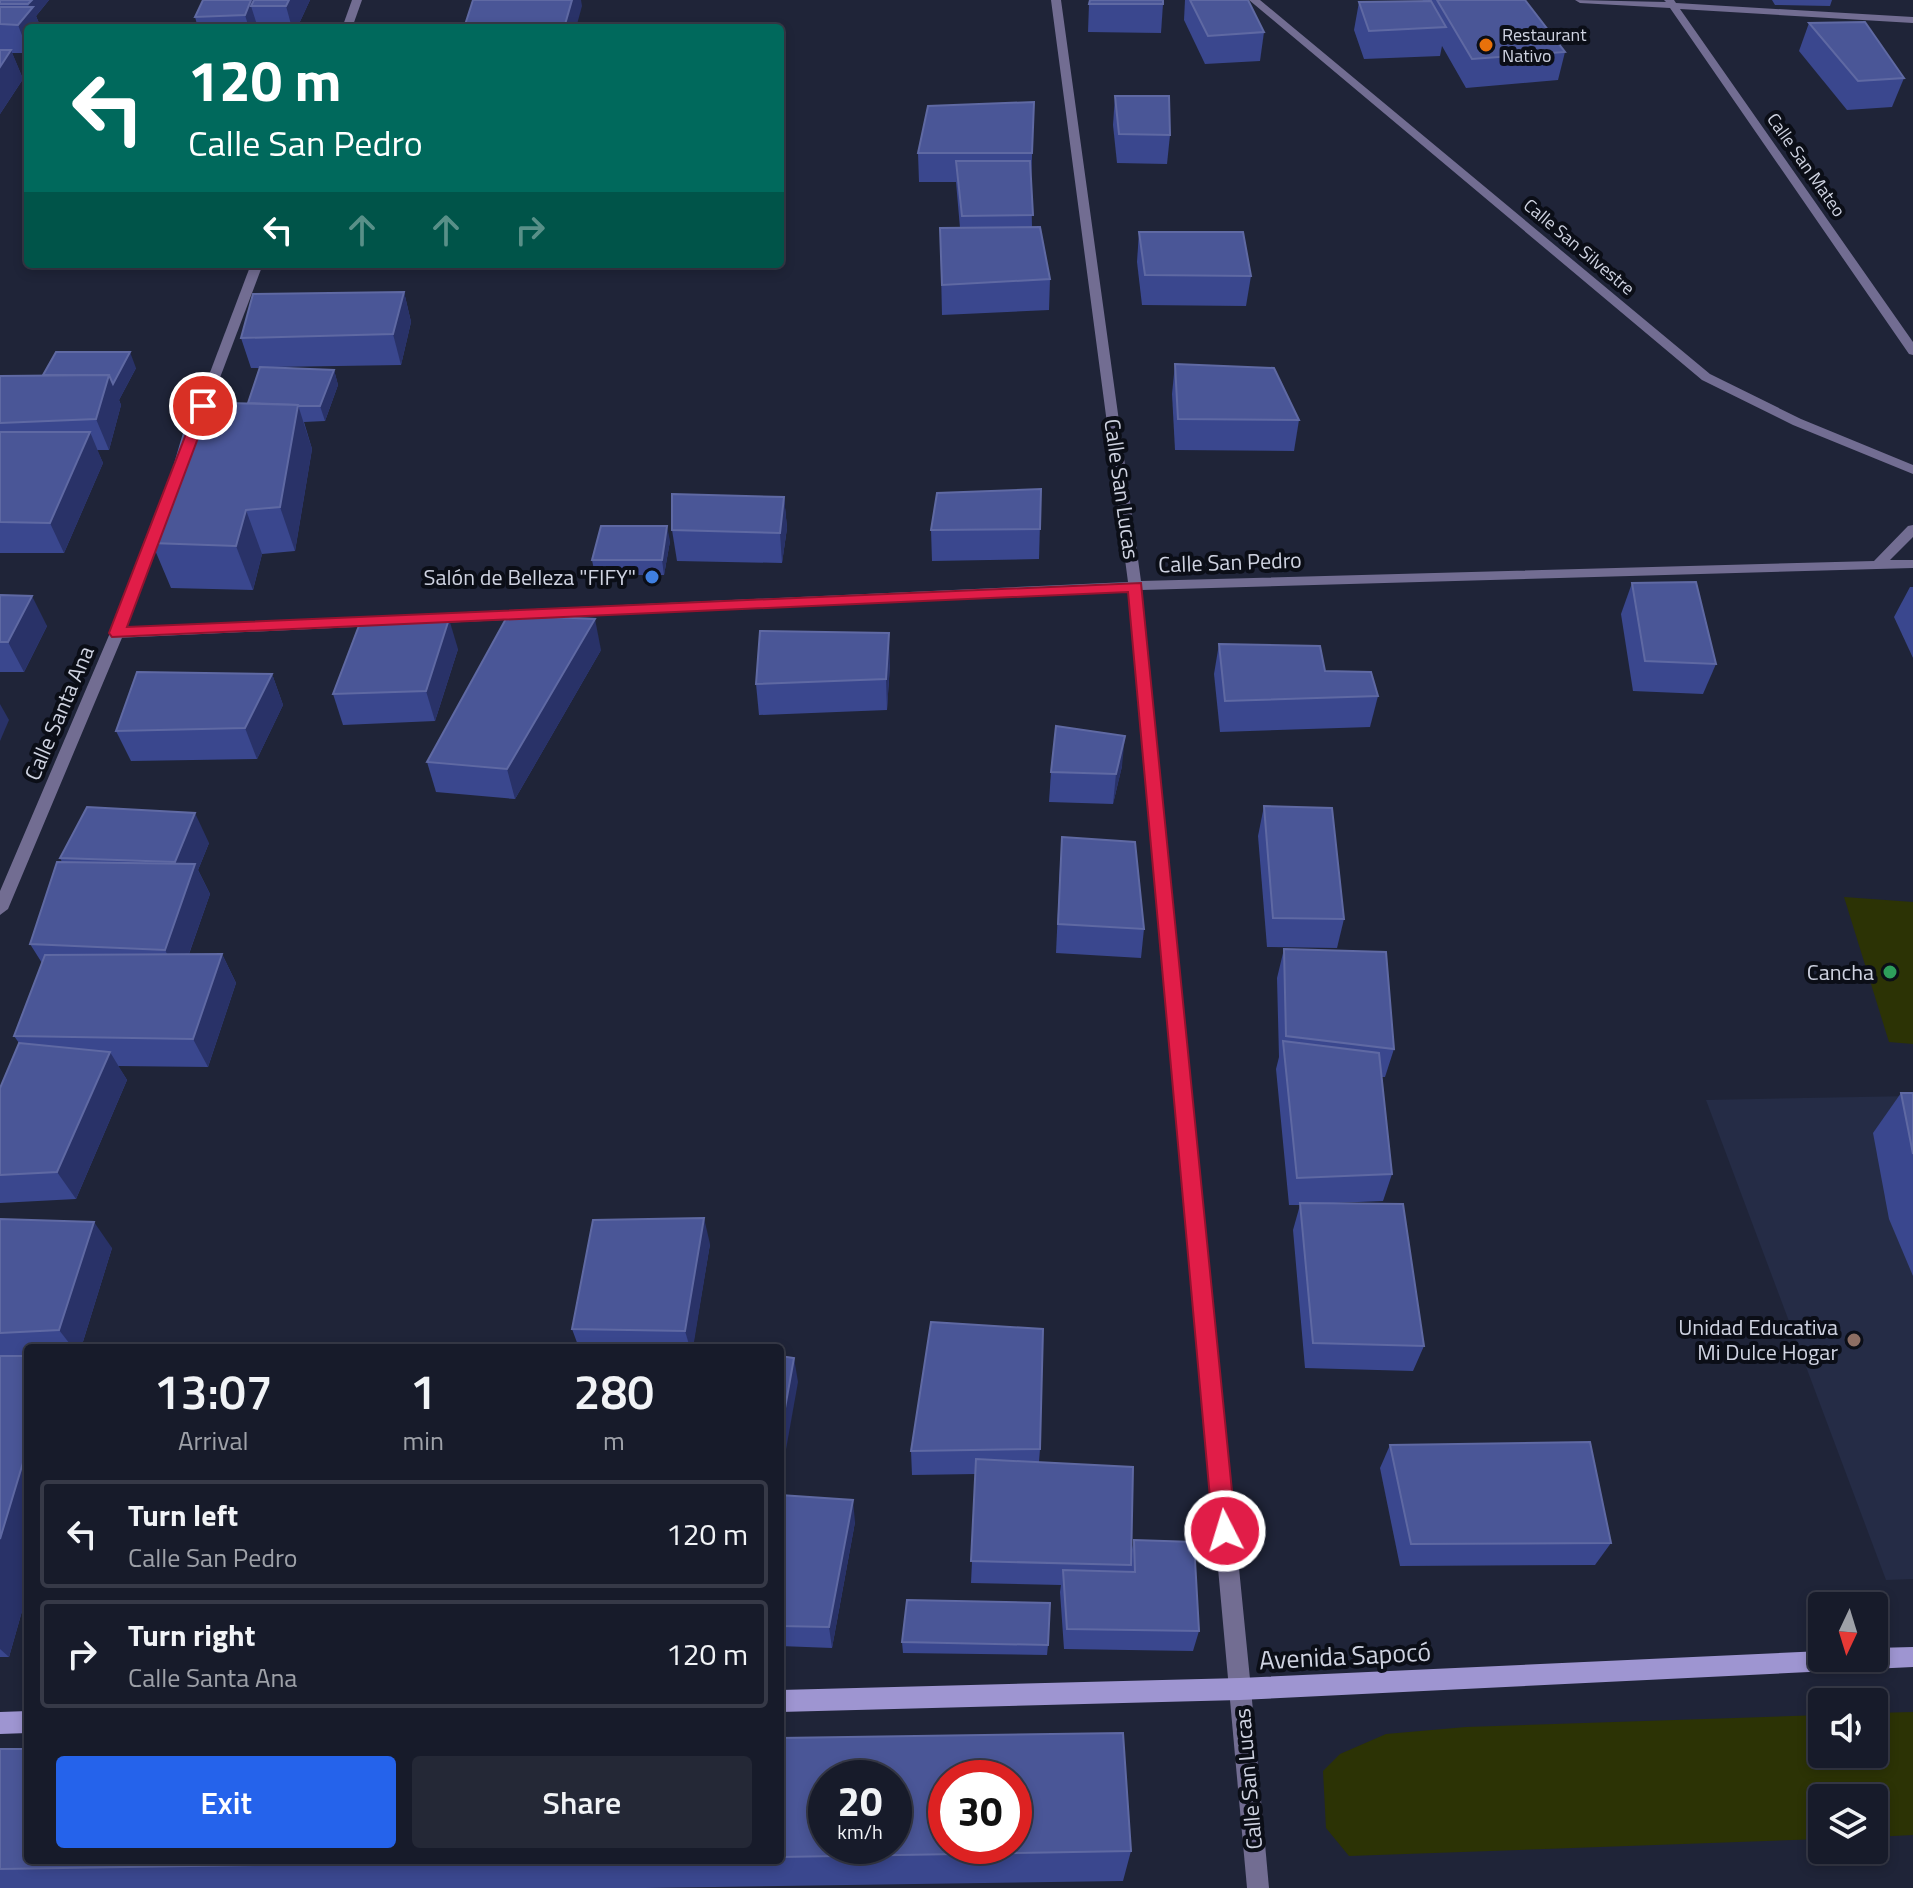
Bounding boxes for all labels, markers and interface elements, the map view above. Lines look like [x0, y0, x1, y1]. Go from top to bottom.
place label: Restaurant Nativo [1502, 21, 1587, 69]
marker: Restaurant Nativo [1477, 36, 1495, 54]
text: 120 m [188, 38, 341, 123]
icon: left [56, 56, 160, 160]
street label: Calle San Mateo [1760, 107, 1852, 222]
text: Calle San Pedro [188, 115, 423, 170]
street label: Calle San Silvestre [1518, 192, 1641, 301]
icon: left [256, 208, 300, 252]
icon: ahead [340, 208, 384, 252]
icon: ahead [424, 208, 468, 252]
icon: right [508, 208, 552, 252]
pin [169, 372, 237, 440]
icon: arrive [181, 384, 225, 428]
street label: Calle San Lucas [1095, 416, 1149, 562]
street label: Calle San Pedro [1158, 543, 1302, 581]
place label: Salón de Belleza "FIFY" [424, 560, 636, 594]
marker: Salón de Belleza "FIFY" [643, 568, 661, 586]
street label: Calle Santa Ana [15, 640, 103, 786]
place label: Cancha [1807, 955, 1874, 989]
marker: Cancha [1881, 963, 1899, 981]
place label: Unidad Educativa Mi Dulce Hogar [1678, 1310, 1838, 1369]
marker: Unidad Educativa Mi Dulce Hogar [1845, 1331, 1863, 1349]
text: 13:07 [154, 1355, 273, 1428]
text: 1 [410, 1355, 437, 1428]
text: 280 [574, 1355, 654, 1428]
text: Arrival [178, 1421, 248, 1460]
text: min [402, 1421, 444, 1460]
text: m [603, 1421, 625, 1460]
position arrow [1183, 1489, 1267, 1573]
text: Turn left [128, 1492, 238, 1538]
text: 120 m [666, 1511, 748, 1557]
icon: left [60, 1512, 104, 1556]
text: Calle San Pedro [128, 1538, 298, 1577]
north arrow [1808, 1592, 1888, 1672]
map controls [1808, 1592, 1888, 1864]
text: Turn right [128, 1612, 256, 1658]
text: 120 m [666, 1631, 748, 1677]
icon: right [60, 1632, 104, 1676]
street label: Avenida Sapocó [1258, 1632, 1432, 1679]
text: Calle Santa Ana [128, 1658, 297, 1697]
button: sound [1808, 1688, 1888, 1768]
street label: Calle San Lucas [1225, 1707, 1271, 1851]
button: Exit [56, 1756, 396, 1848]
button: Share [412, 1756, 752, 1848]
speed limit sign: 30 [928, 1760, 1032, 1864]
text: 20 [838, 1771, 882, 1832]
button: layers [1808, 1784, 1888, 1864]
text: km/h [837, 1816, 883, 1847]

